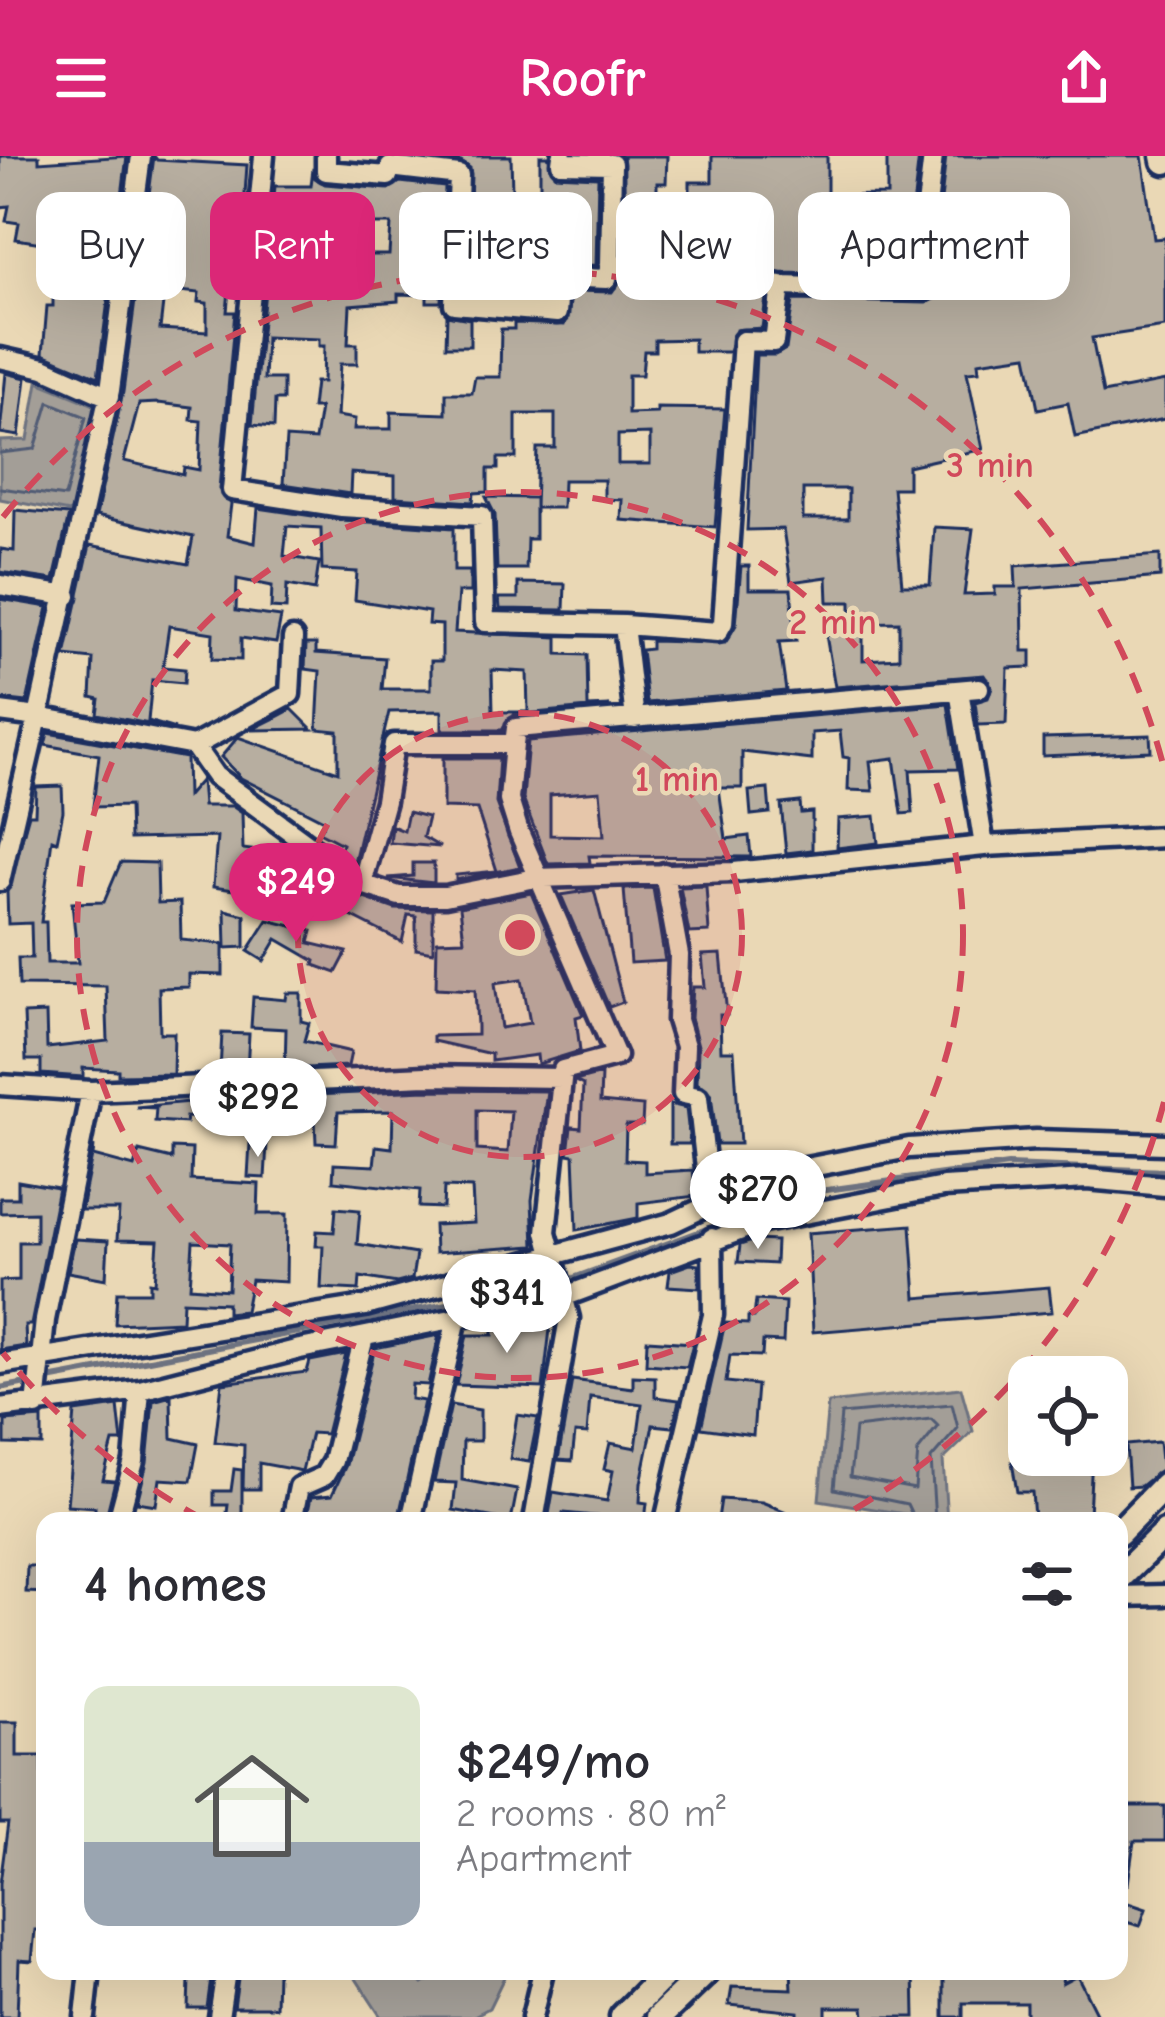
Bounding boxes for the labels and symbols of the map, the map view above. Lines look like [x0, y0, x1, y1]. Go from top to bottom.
text: 3 min [946, 445, 1034, 486]
text: 2 min [789, 602, 877, 643]
text: 1 min [635, 759, 719, 800]
pin: $249 [225, 843, 367, 945]
centre of rings [499, 914, 541, 956]
pin: $292 [187, 1058, 329, 1160]
pin: $270 [687, 1150, 829, 1252]
pin: $341 [436, 1254, 578, 1356]

